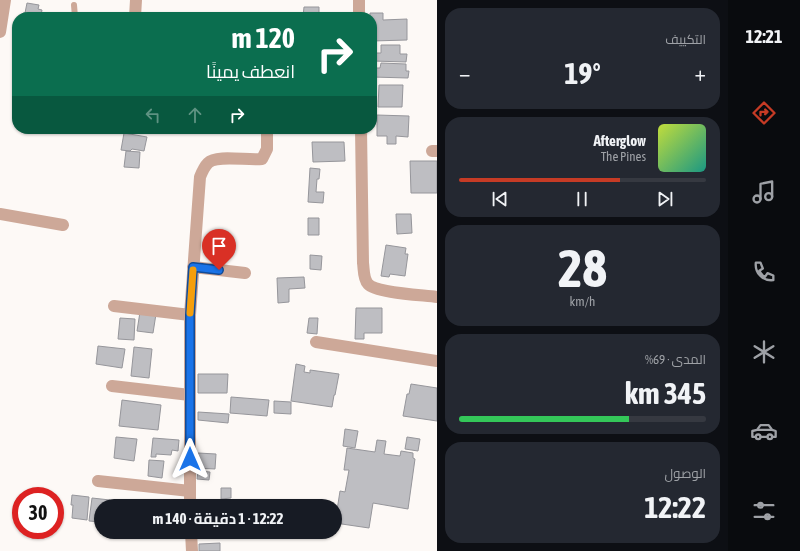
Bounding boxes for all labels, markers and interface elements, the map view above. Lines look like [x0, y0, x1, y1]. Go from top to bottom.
text: 120 m [232, 22, 295, 54]
text: 12:21 [745, 26, 783, 47]
icon: right [309, 28, 361, 80]
text: التكييف [665, 32, 706, 47]
text: 19° [564, 56, 601, 90]
text: − [459, 60, 470, 86]
text: + [695, 60, 706, 86]
text: انعطف يمينًا [206, 61, 295, 82]
icon: directions [750, 99, 778, 127]
icon: left [142, 104, 164, 126]
icon: ahead [184, 104, 206, 126]
icon: right [226, 104, 248, 126]
text: Afterglow [593, 132, 646, 149]
text: The Pines [601, 149, 646, 164]
icon: music [750, 178, 778, 206]
icon: previous [489, 188, 511, 210]
icon: pause [571, 188, 593, 210]
icon: next [654, 188, 676, 210]
pin [202, 229, 236, 270]
icon: arrive [208, 235, 230, 257]
text: 28 [558, 238, 607, 298]
icon: phone [750, 258, 778, 286]
text: km/h [570, 294, 595, 309]
icon: climate [750, 338, 778, 366]
text: المدى · 69% [645, 352, 706, 367]
text: 345 km [625, 376, 706, 410]
icon: car [750, 417, 778, 445]
position arrow [169, 438, 211, 480]
text: الوصول [665, 466, 706, 481]
speed limit sign: 30 [12, 487, 64, 539]
text: 12:22 [644, 490, 706, 524]
icon: filters [750, 497, 778, 525]
text: 12:22 · 1 دقيقة · 140 m [152, 510, 284, 527]

